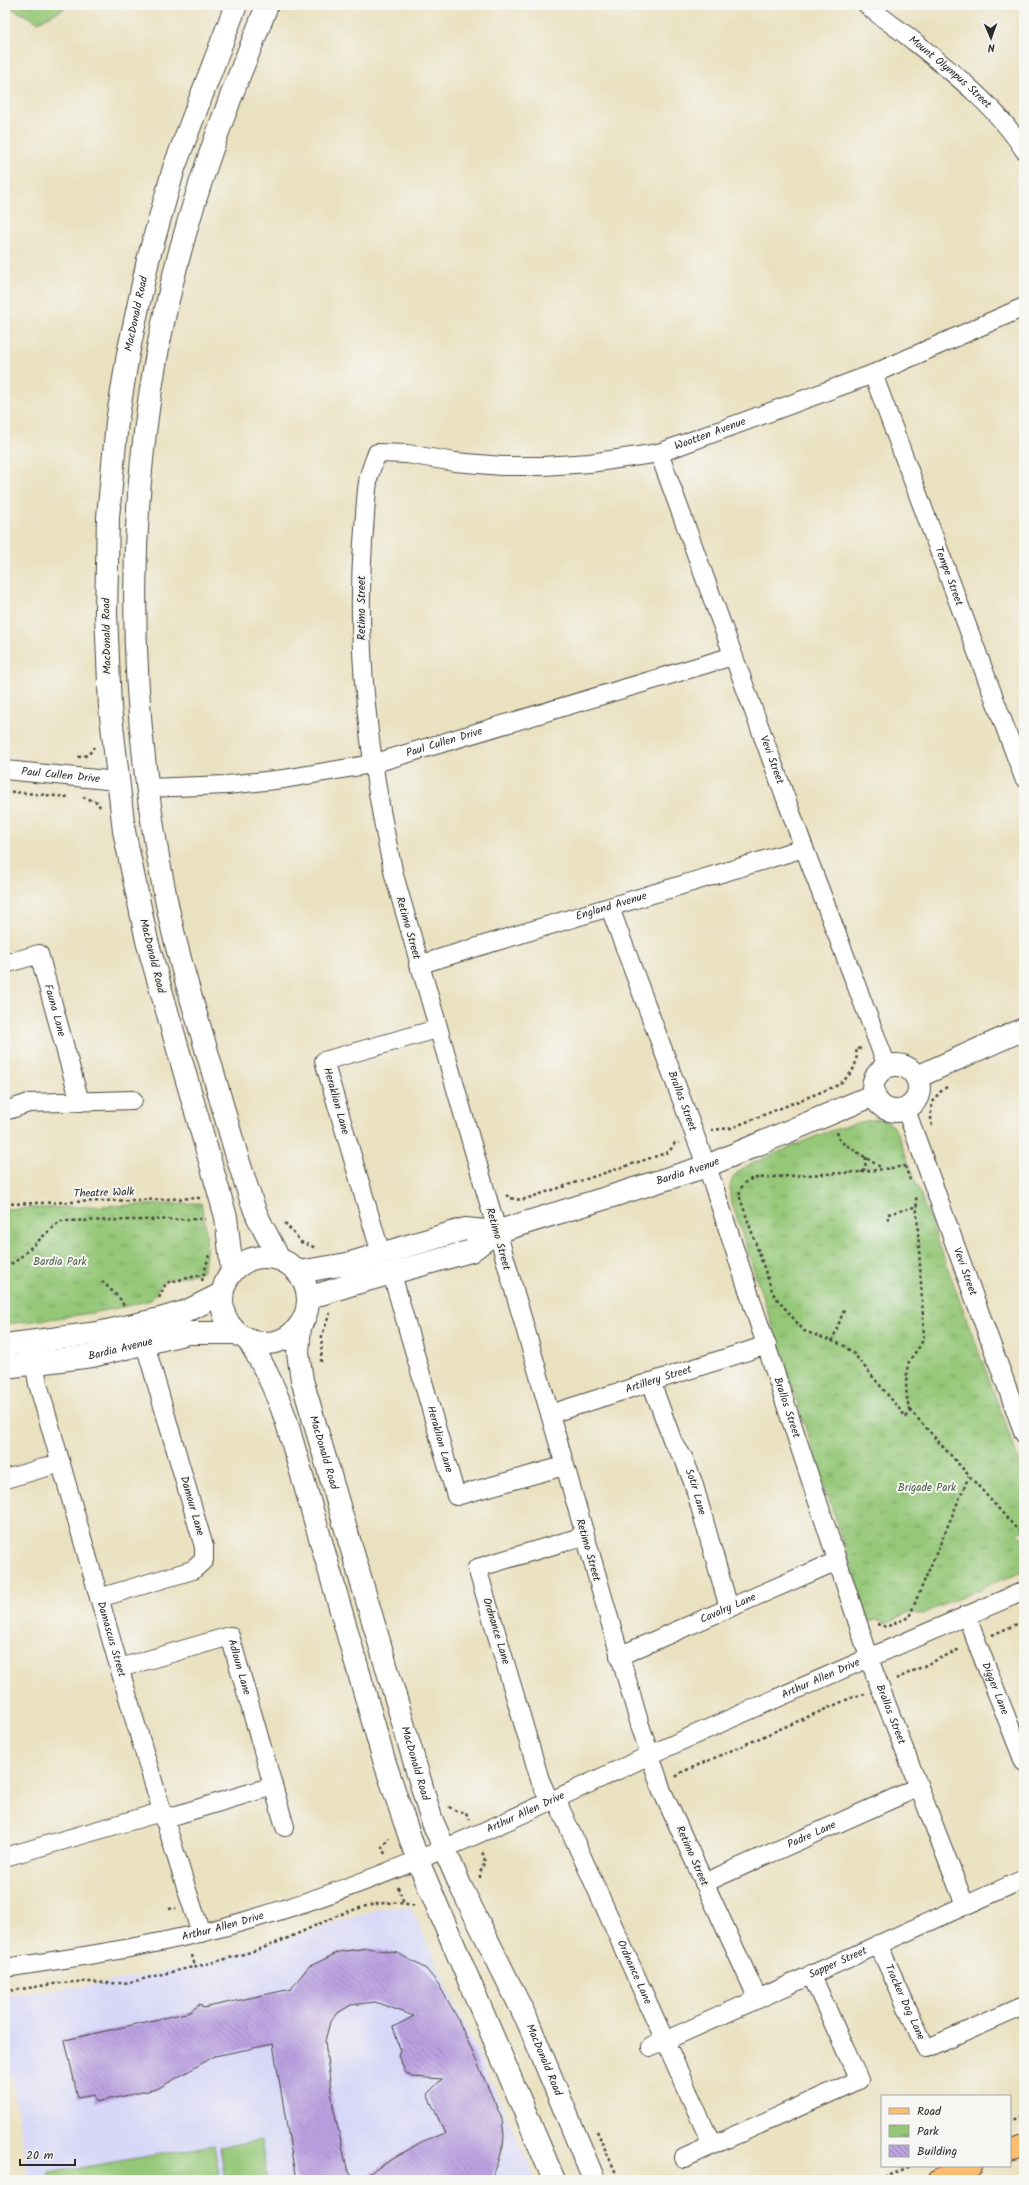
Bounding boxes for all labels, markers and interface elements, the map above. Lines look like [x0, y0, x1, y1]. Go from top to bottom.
north arrow [971, 18, 1011, 58]
street label: Mount Olympus Street [905, 31, 996, 114]
text: N [987, 38, 995, 56]
street label: MacDonald Road [120, 274, 153, 353]
street label: Wootten Avenue [672, 413, 748, 456]
street label: Tempe Street [929, 544, 968, 609]
street label: Retimo Street [353, 575, 371, 640]
street label: MacDonald Road [97, 597, 117, 674]
street label: Paul Cullen Drive [404, 722, 485, 762]
street label: Vevi Street [755, 733, 789, 787]
street label: Paul Cullen Drive [20, 763, 101, 788]
street label: England Avenue [573, 887, 649, 926]
street label: Retimo Street [390, 895, 426, 962]
street label: MacDonald Road [134, 917, 170, 996]
street label: Fauna Lane [39, 982, 70, 1039]
street label: Heraklion Lane [318, 1065, 354, 1137]
street label: Brallos Street [663, 1068, 702, 1134]
street label: Bardia Avenue [654, 1153, 723, 1191]
street label: Theatre Walk [73, 1183, 136, 1203]
street label: Retimo Street [480, 1206, 516, 1273]
street label: Vevi Street [948, 1245, 982, 1299]
park label: Bardia Park [33, 1253, 88, 1271]
street label: Bardia Avenue [87, 1333, 155, 1365]
street label: Artillery Street [623, 1360, 695, 1398]
street label: Brallos Street [768, 1375, 805, 1441]
street label: Heraklion Lane [421, 1404, 458, 1475]
street label: MacDonald Road [304, 1413, 343, 1492]
street label: Sotir Lane [680, 1466, 711, 1517]
street label: Damour Lane [175, 1474, 209, 1538]
park label: Brigade Park [898, 1479, 957, 1497]
street label: Retimo Street [570, 1517, 606, 1584]
street label: Cavalry Lane [697, 1588, 759, 1629]
street label: Ordnance Lane [477, 1595, 515, 1667]
street label: Damascus Street [92, 1599, 131, 1680]
street label: Adloun Lane [222, 1637, 256, 1697]
street label: Arthur Allen Drive [779, 1654, 863, 1704]
street label: Digger Lane [976, 1659, 1014, 1718]
street label: Brallos Street [871, 1682, 911, 1748]
street label: MacDonald Road [395, 1724, 435, 1803]
street label: Arthur Allen Drive [484, 1787, 568, 1838]
street label: Padre Lane [784, 1816, 839, 1854]
street label: Retimo Street [671, 1823, 714, 1890]
street label: Arthur Allen Drive [180, 1907, 266, 1946]
street label: Ordnance Lane [612, 1937, 657, 2007]
street label: Sapper Street [806, 1941, 871, 1984]
street label: Tracker Dog Lane [879, 1961, 930, 2043]
street label: MacDonald Road [521, 2021, 567, 2099]
legend [881, 2095, 1011, 2167]
text: Road [917, 2102, 942, 2121]
text: Park [917, 2122, 939, 2141]
scale bar [20, 2141, 75, 2167]
text: Building [917, 2142, 957, 2161]
text: 20 m [26, 2146, 54, 2165]

